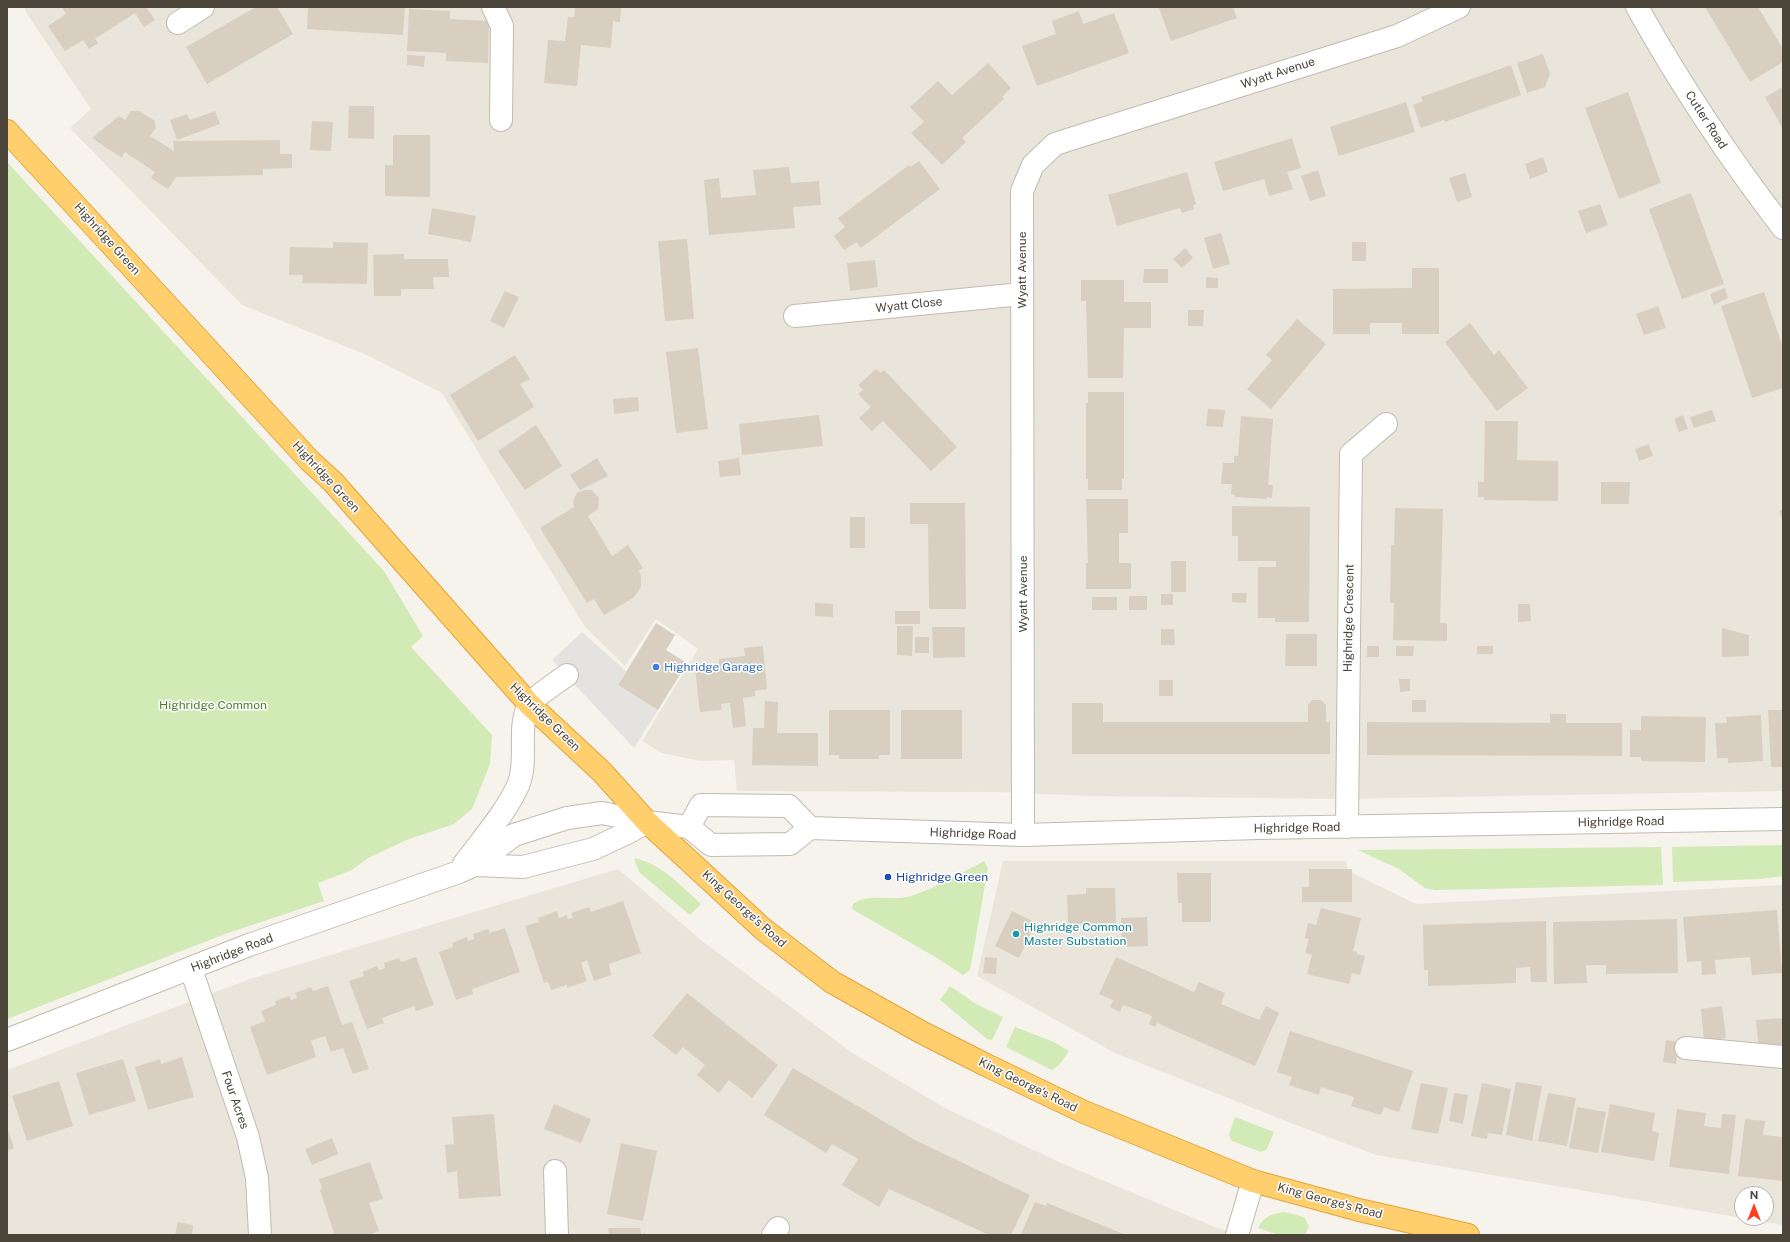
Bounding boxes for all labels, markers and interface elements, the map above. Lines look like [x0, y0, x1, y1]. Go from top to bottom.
street label: Wyatt Avenue [1239, 54, 1317, 92]
street label: Cutler Road [1682, 88, 1730, 152]
street label: Highridge Green [71, 200, 143, 278]
street label: Wyatt Avenue [1015, 232, 1029, 308]
street label: Wyatt Close [875, 294, 943, 316]
street label: Highridge Green [289, 438, 363, 516]
street label: Wyatt Avenue [1016, 556, 1030, 632]
street label: Highridge Crescent [1341, 564, 1357, 672]
place label: Highridge Garage [664, 660, 763, 674]
marker: Highridge Garage [651, 662, 661, 672]
street label: Highridge Green [507, 680, 583, 754]
park label: Highridge Common [159, 698, 267, 712]
street label: Highridge Road [1578, 814, 1664, 830]
street label: Highridge Road [1254, 820, 1340, 836]
street label: Highridge Road [929, 825, 1017, 843]
street label: King George's Road [699, 867, 789, 951]
place label: Highridge Green [896, 870, 988, 884]
marker: Highridge Green [883, 872, 893, 882]
place label: Highridge Common Master Substation [1024, 920, 1132, 948]
marker: Highridge Common Master Substation [1011, 929, 1021, 939]
street label: Highridge Road [189, 931, 275, 975]
street label: King George's Road [976, 1055, 1080, 1115]
street label: Four Acres [218, 1069, 252, 1131]
street label: King George's Road [1276, 1180, 1384, 1222]
north arrow [1734, 1186, 1774, 1226]
text: N [1750, 1189, 1758, 1201]

